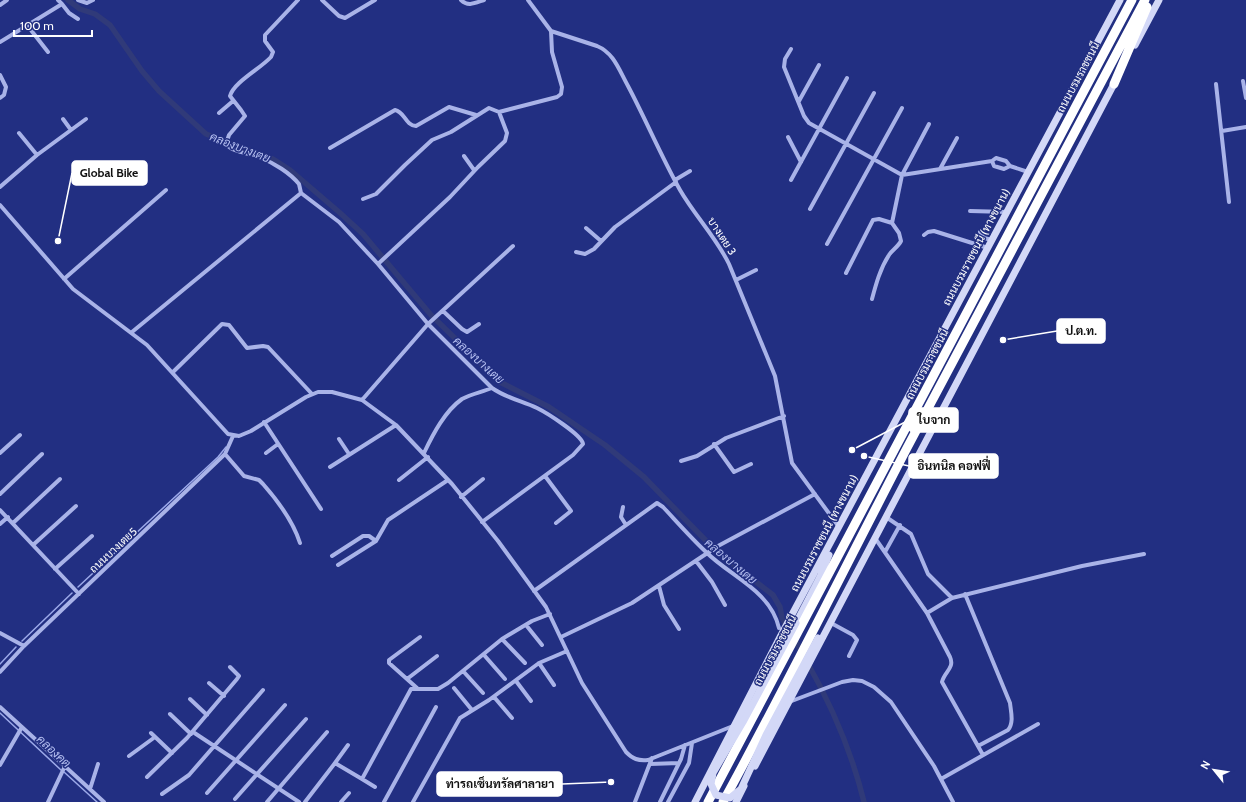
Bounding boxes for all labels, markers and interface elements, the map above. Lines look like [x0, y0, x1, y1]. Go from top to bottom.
scale bar [14, 12, 92, 38]
text: 100 m [20, 18, 54, 33]
street label: ถนนบรมราชชนนี [1053, 39, 1102, 115]
water label: คลองบางเตย [208, 129, 272, 165]
callout: Global Bike [72, 161, 147, 185]
text: Global Bike [80, 165, 138, 180]
street label: ถนนบรมราชชนนี (ทางขนาน) [938, 186, 1013, 308]
street label: บางเตย 3 [705, 214, 739, 258]
callout: ป.ต.ท. [1057, 319, 1105, 343]
text: ป.ต.ท. [1065, 323, 1097, 338]
street label: ถนนบรมราชชนนี [902, 326, 951, 402]
water label: คลองบางเตย [450, 333, 508, 387]
callout: ใบจาก [909, 408, 958, 432]
text: ใบจาก [916, 412, 951, 427]
callout: อินทนิล คอฟฟี่ [909, 454, 998, 478]
text: อินทนิล คอฟฟี่ [917, 455, 991, 473]
street label: ถนนบรมราชชนนี (ทางขนาน) [786, 472, 861, 594]
street label: ถนนบางเตย5 [86, 524, 140, 576]
water label: คลองบางเตย [702, 535, 760, 587]
street label: ถนนบรมราชชนนี [750, 612, 799, 688]
water label: คลองคต [34, 731, 74, 771]
north arrow [1194, 750, 1234, 790]
text: N [1197, 758, 1213, 772]
callout: ท่ารถเซ็นทรัลศาลายา [437, 772, 562, 796]
text: ท่ารถเซ็นทรัลศาลายา [446, 776, 554, 791]

